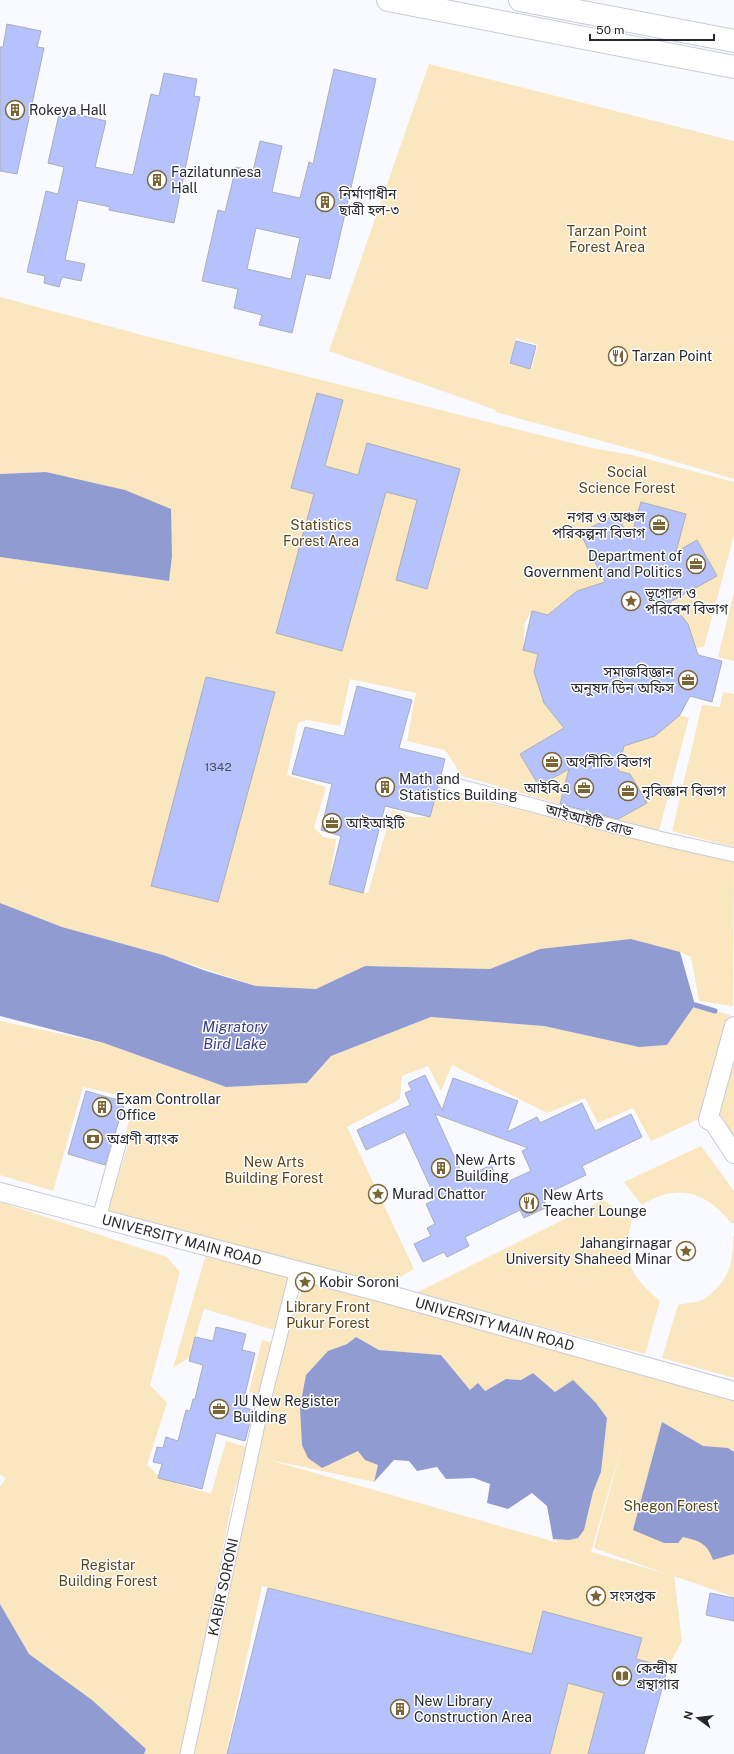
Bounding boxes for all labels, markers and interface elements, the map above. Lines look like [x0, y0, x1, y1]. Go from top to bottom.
scale bar [590, 16, 714, 42]
text: 50 m [596, 23, 624, 37]
building icon: Rokeya Hall [4, 99, 26, 121]
place label: Rokeya Hall [29, 102, 107, 118]
place label: Fazilatunnesa Hall [171, 164, 261, 196]
building icon: Fazilatunnesa Hall [146, 169, 168, 191]
place label: নির্মাণাধীন ছাত্রী হল-৩ [338, 185, 399, 218]
building icon: নির্মাণাধীন ছাত্রী হল-৩ [314, 191, 336, 213]
park label: Tarzan Point Forest Area [567, 223, 647, 255]
restaurant icon: Tarzan Point [607, 345, 629, 367]
place label: Tarzan Point [632, 348, 712, 364]
park label: Social Science Forest [579, 464, 675, 496]
place label: নগর ও অঞ্চল পরিকল্পনা বিভাগ [552, 509, 646, 541]
office icon: নগর ও অঞ্চল পরিকল্পনা বিভাগ [648, 514, 670, 536]
park label: Statistics Forest Area [283, 517, 359, 549]
place label: Department of Government and Politics [523, 548, 682, 580]
office icon: Department of Government and Politics [685, 553, 707, 575]
place label: ভূগোল ও পরিবেশ বিভাগ [644, 585, 729, 617]
place icon: ভূগোল ও পরিবেশ বিভাগ [620, 590, 642, 612]
place label: সমাজবিজ্ঞান অনুষদ ডিন অফিস [570, 664, 675, 697]
office icon: সমাজবিজ্ঞান অনুষদ ডিন অফিস [677, 669, 699, 691]
office icon: অর্থনীতি বিভাগ [541, 751, 563, 773]
place label: অর্থনীতি বিভাগ [565, 753, 652, 770]
house number: 1342 [204, 760, 232, 774]
place label: Math and Statistics Building [399, 771, 518, 803]
building icon: Math and Statistics Building [374, 776, 396, 798]
office icon: আইবিএ [573, 777, 595, 799]
place label: আইবিএ [523, 780, 570, 796]
office icon: নৃবিজ্ঞান বিভাগ [617, 780, 639, 802]
place label: নৃবিজ্ঞান বিভাগ [641, 783, 727, 800]
street label: আইআইটি রোড [543, 800, 635, 840]
office icon: আইআইটি [321, 812, 343, 834]
place label: আইআইটি [345, 815, 405, 831]
water label: Migratory Bird Lake [202, 1018, 268, 1052]
place label: Exam Controllar Office [116, 1091, 221, 1123]
building icon: Exam Controllar Office [91, 1096, 113, 1118]
bank icon: অগ্রণী ব্যাংক [82, 1128, 104, 1150]
place label: অগ্রণী ব্যাংক [106, 1131, 179, 1147]
place label: New Arts Building [455, 1152, 515, 1184]
park label: New Arts Building Forest [225, 1154, 323, 1186]
building icon: New Arts Building [430, 1157, 452, 1179]
place icon: Murad Chattor [367, 1183, 389, 1205]
place label: Murad Chattor [392, 1186, 486, 1202]
place label: New Arts Teacher Lounge [543, 1187, 647, 1219]
restaurant icon: New Arts Teacher Lounge [518, 1192, 540, 1214]
street label: UNIVERSITY MAIN ROAD [100, 1211, 264, 1269]
place label: Jahangirnagar University Shaheed Minar [505, 1235, 672, 1267]
place icon: Jahangirnagar University Shaheed Minar [675, 1240, 697, 1262]
place icon: Kobir Soroni [294, 1271, 316, 1293]
place label: Kobir Soroni [319, 1274, 399, 1290]
street label: UNIVERSITY MAIN ROAD [413, 1294, 576, 1354]
park label: Library Front Pukur Forest [286, 1299, 370, 1331]
place label: JU New Register Building [233, 1393, 339, 1425]
office icon: JU New Register Building [208, 1398, 230, 1420]
park label: Shegon Forest [624, 1498, 718, 1514]
street label: KABIR SORONI [205, 1537, 241, 1637]
park label: Registar Building Forest [59, 1557, 157, 1589]
place icon: সংসপ্তক [585, 1585, 607, 1607]
place label: সংসপ্তক [609, 1588, 656, 1604]
place label: কেন্দ্রীয় গ্রন্থাগার [636, 1660, 680, 1692]
library icon: কেন্দ্রীয় গ্রন্থাগার [611, 1665, 633, 1687]
place label: New Library Construction Area [414, 1693, 532, 1725]
building icon: New Library Construction Area [389, 1698, 411, 1720]
north arrow [678, 1698, 718, 1738]
text: N [681, 1710, 695, 1721]

